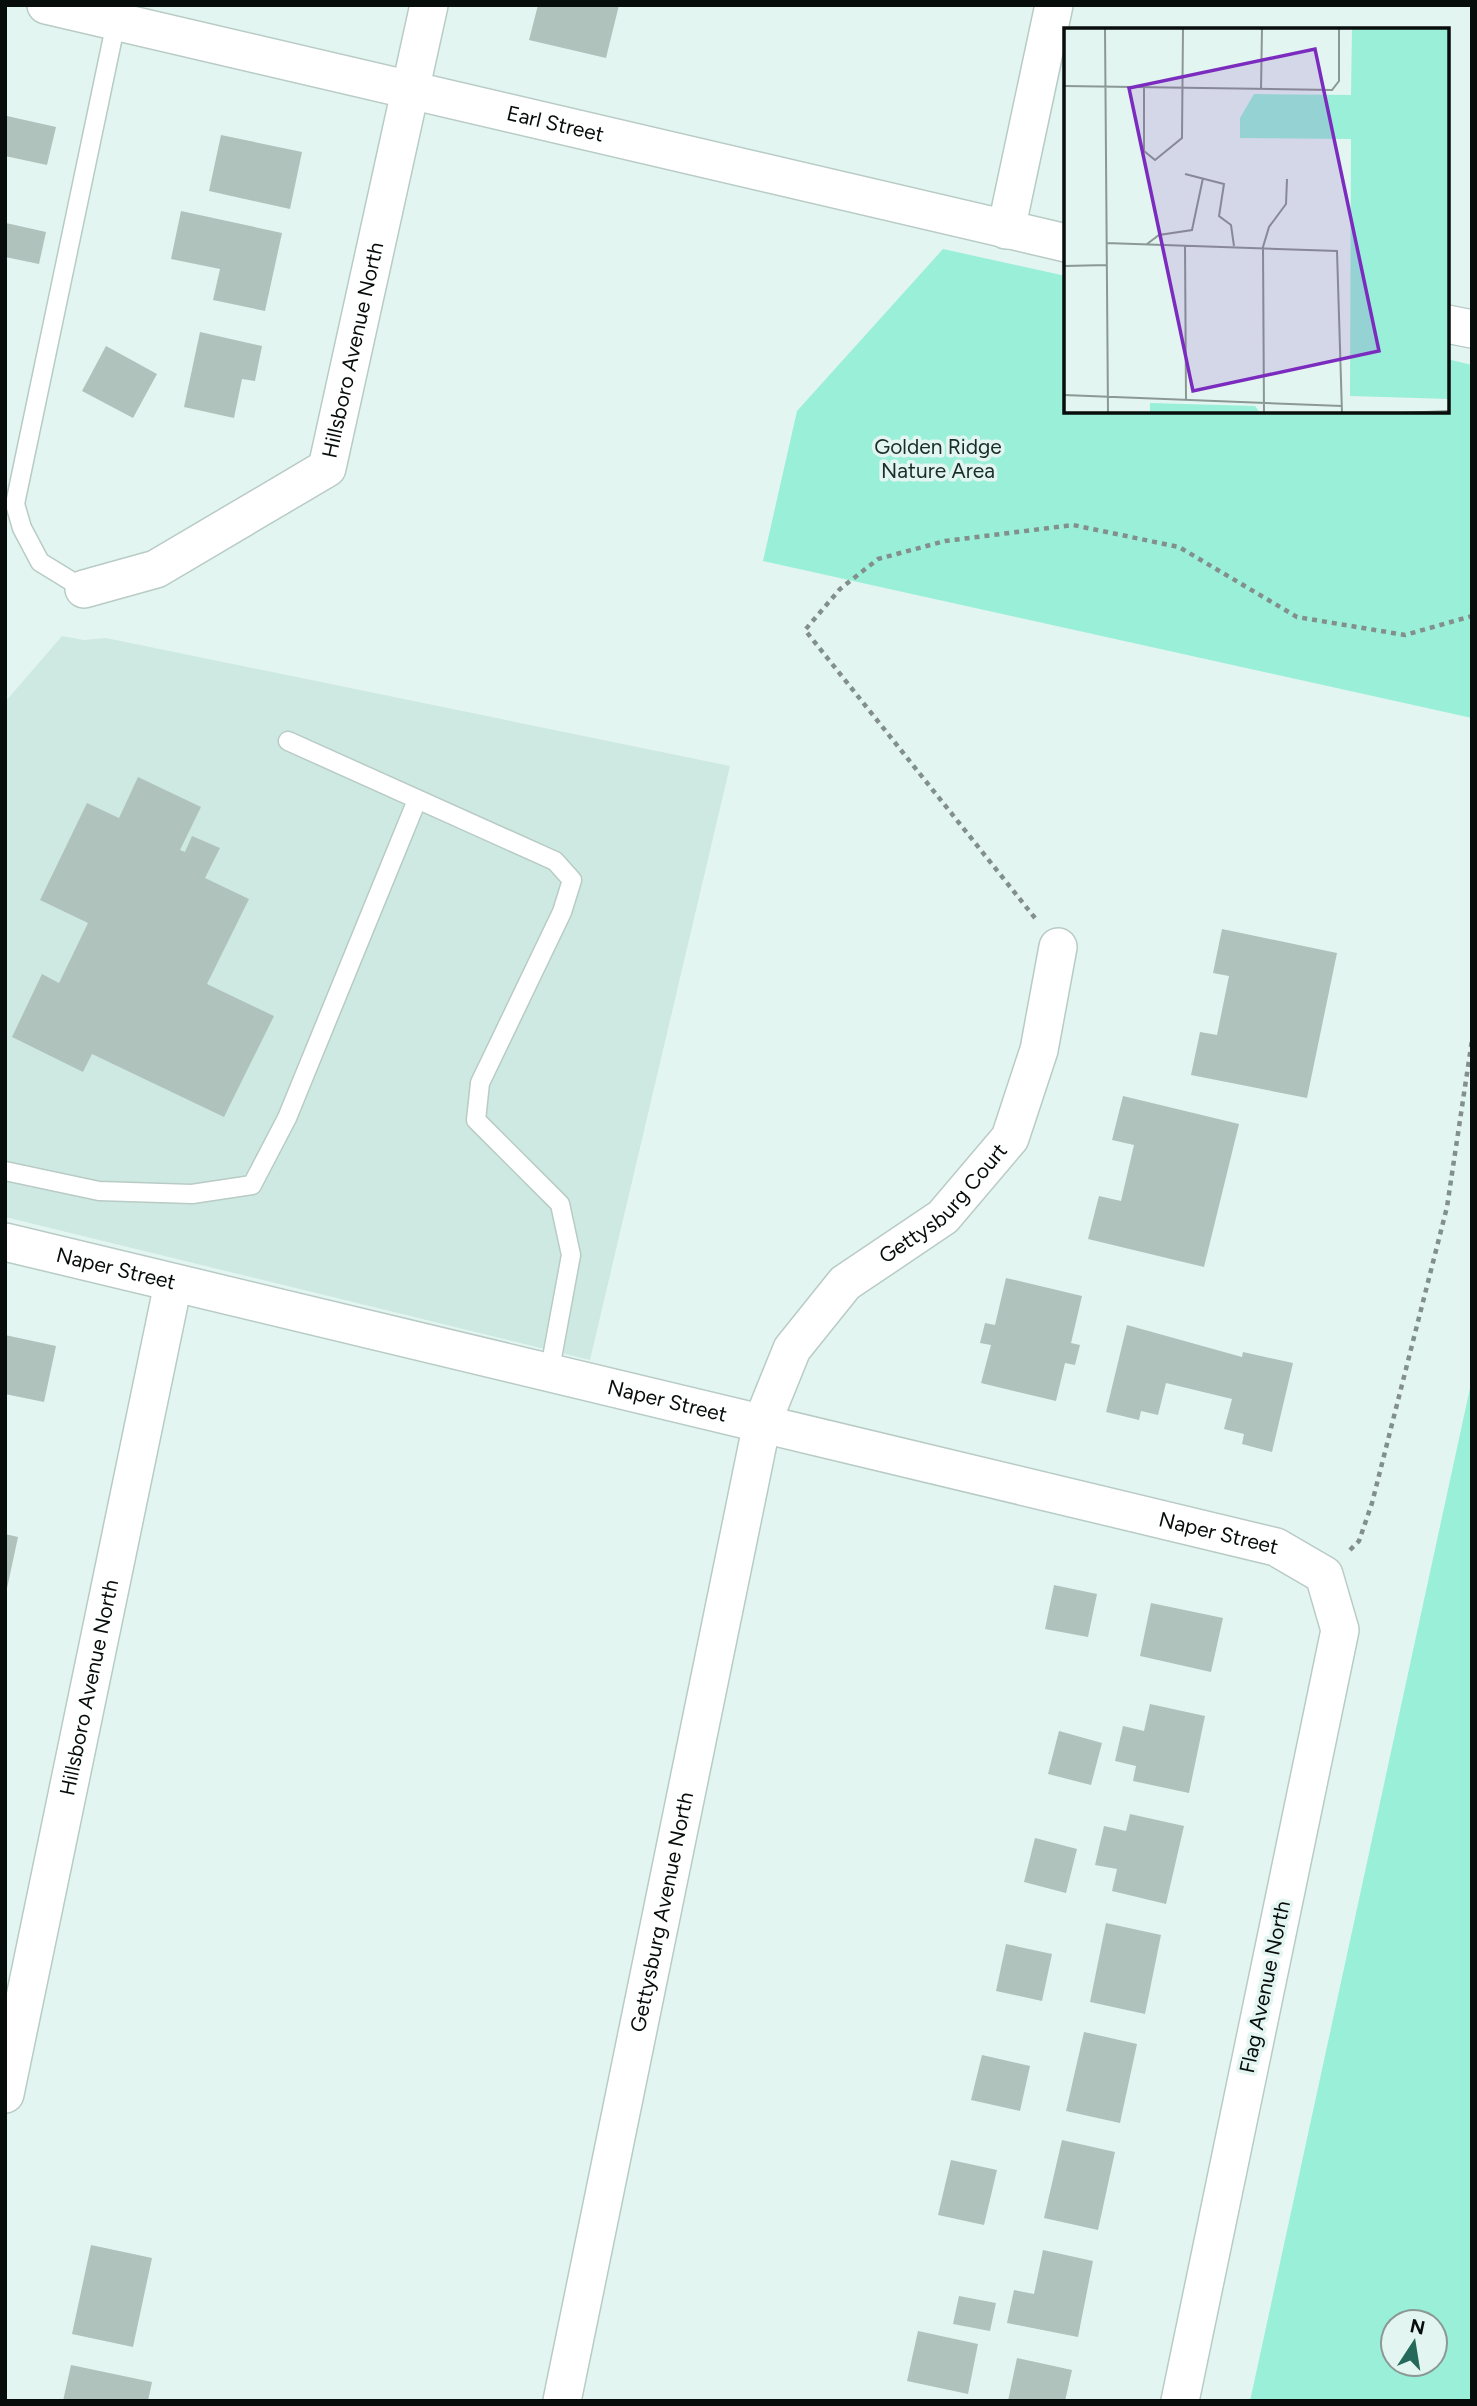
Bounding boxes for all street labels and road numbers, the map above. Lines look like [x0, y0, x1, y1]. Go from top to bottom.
street label: Earl Street [504, 100, 606, 147]
street label: Hillsboro Avenue North [317, 240, 388, 460]
street label: Gettysburg Court [874, 1138, 1012, 1268]
street label: Naper Street [54, 1242, 178, 1295]
street label: Naper Street [605, 1374, 730, 1427]
street label: Naper Street [1156, 1506, 1281, 1559]
street label: Hillsboro Avenue North [54, 1577, 123, 1798]
street label: Gettysburg Avenue North [625, 1790, 698, 2034]
street label: Flag Avenue North [1234, 1898, 1295, 2075]

